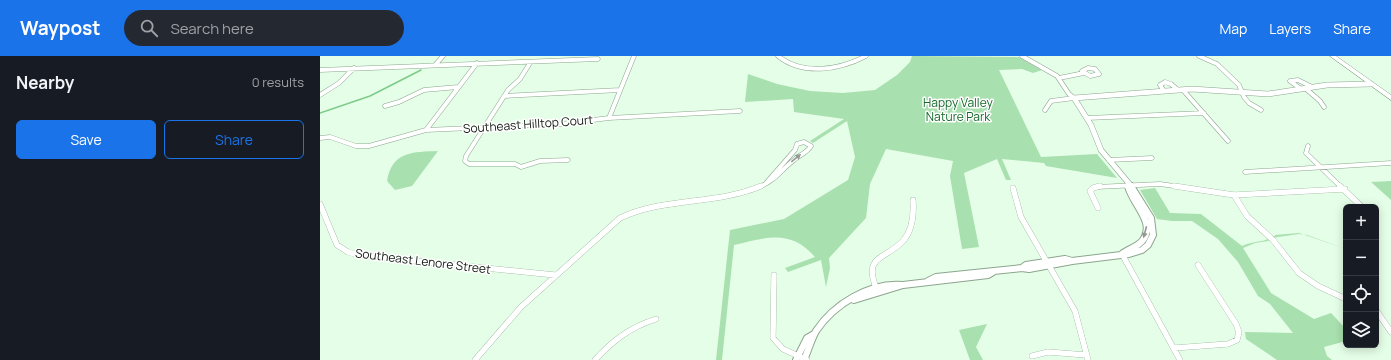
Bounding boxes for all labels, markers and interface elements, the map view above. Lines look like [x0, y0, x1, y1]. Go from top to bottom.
search box [124, 10, 404, 46]
text: Waypost [20, 15, 100, 41]
icon: search [138, 17, 160, 39]
text: Search here [170, 18, 254, 39]
text: Map [1219, 19, 1247, 38]
text: Layers [1269, 19, 1311, 38]
text: Share [1333, 19, 1371, 38]
text: Nearby [16, 71, 74, 94]
text: 0 results [252, 73, 304, 91]
park label: Happy Valley Nature Park [923, 94, 994, 125]
street label: Southeast Hilltop Court [462, 111, 594, 137]
button: Save [16, 120, 156, 159]
button: Share [164, 120, 304, 159]
one-way arrow [791, 154, 802, 162]
map controls [1343, 204, 1379, 348]
button: + [1343, 204, 1379, 240]
one-way arrow [1142, 227, 1148, 239]
button: − [1343, 240, 1379, 276]
street label: Southeast Lenore Street [354, 244, 492, 278]
button: locate [1343, 276, 1379, 312]
button: layers [1343, 312, 1379, 348]

